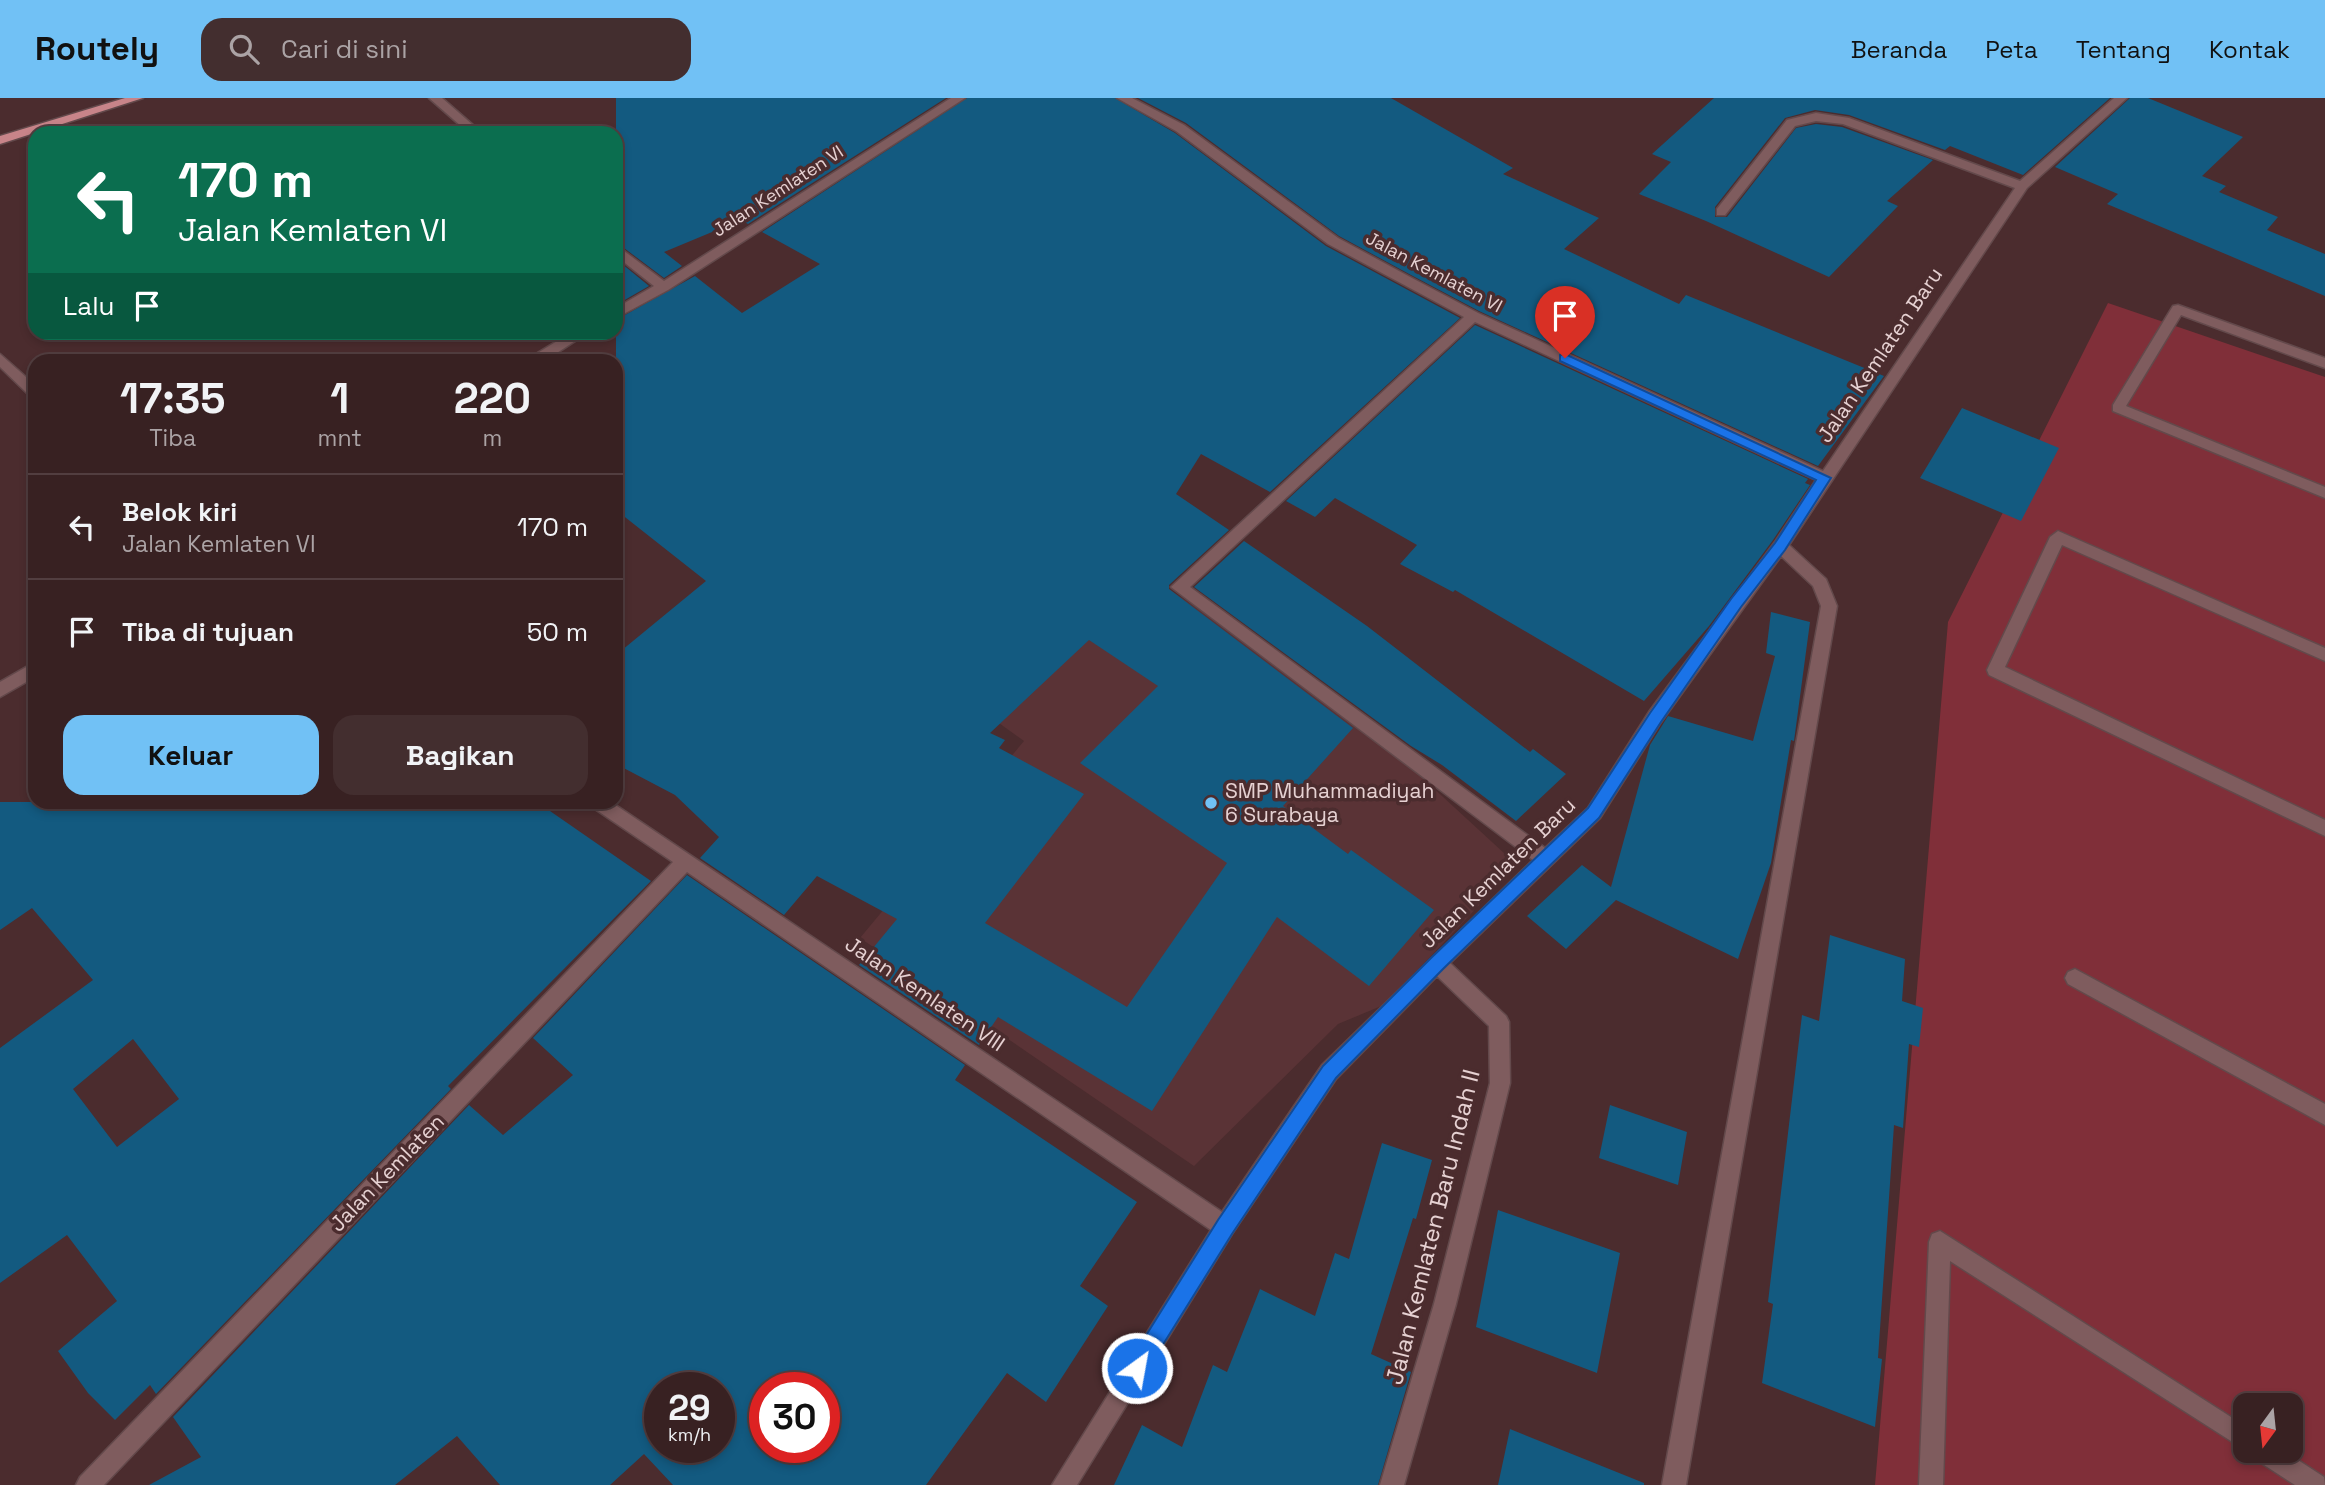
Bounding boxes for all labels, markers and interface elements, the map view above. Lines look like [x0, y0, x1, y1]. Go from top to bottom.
search box [201, 18, 691, 81]
text: Routely [35, 28, 159, 70]
icon: search [225, 30, 263, 68]
text: Cari di sini [281, 32, 408, 66]
text: Beranda [1851, 34, 1947, 65]
text: Peta [1985, 34, 2038, 65]
text: Tentang [2076, 34, 2171, 65]
text: Kontak [2209, 34, 2290, 65]
street label: Jalan Kemlaten VI [708, 140, 848, 241]
text: 170 m [178, 149, 313, 211]
icon: left [63, 154, 154, 245]
text: Jalan Kemlaten VI [178, 210, 447, 250]
street label: Jalan Kemlaten VI [1362, 226, 1507, 317]
street label: Jalan Kemlaten Baru [1811, 262, 1948, 448]
pin [1535, 286, 1595, 358]
icon: arrive [128, 287, 166, 325]
text: Lalu [63, 289, 114, 323]
icon: arrive [1546, 297, 1584, 335]
text: 17:35 [120, 372, 226, 425]
text: 1 [330, 372, 349, 425]
text: 220 [454, 372, 531, 425]
text: Tiba [149, 423, 196, 453]
text: mnt [318, 423, 362, 453]
text: m [482, 423, 502, 453]
text: Belok kiri [122, 495, 237, 529]
icon: left [63, 508, 101, 546]
text: 170 m [517, 510, 588, 544]
text: Jalan Kemlaten VI [122, 529, 316, 559]
icon: arrive [63, 613, 101, 651]
text: Tiba di tujuan [122, 615, 294, 649]
text: 50 m [527, 615, 588, 649]
button: Keluar [63, 715, 319, 795]
button: Bagikan [333, 715, 588, 795]
place label: SMP Muhammadiyah 6 Surabaya [1225, 777, 1434, 828]
street label: Jalan Kemlaten Baru [1414, 792, 1581, 954]
marker: SMP Muhammadiyah 6 Surabaya [1203, 795, 1219, 811]
street label: Jalan Kemlaten VIII [840, 930, 1010, 1057]
street label: Jalan Kemlaten Baru Indah II [1378, 1066, 1487, 1388]
street label: Jalan Kemlaten [324, 1108, 450, 1237]
position arrow [1100, 1331, 1174, 1405]
speed limit sign: 30 [749, 1372, 840, 1463]
text: 29 [668, 1386, 711, 1430]
north arrow [2233, 1393, 2303, 1463]
map controls [2233, 1393, 2303, 1463]
text: km/h [668, 1423, 711, 1446]

